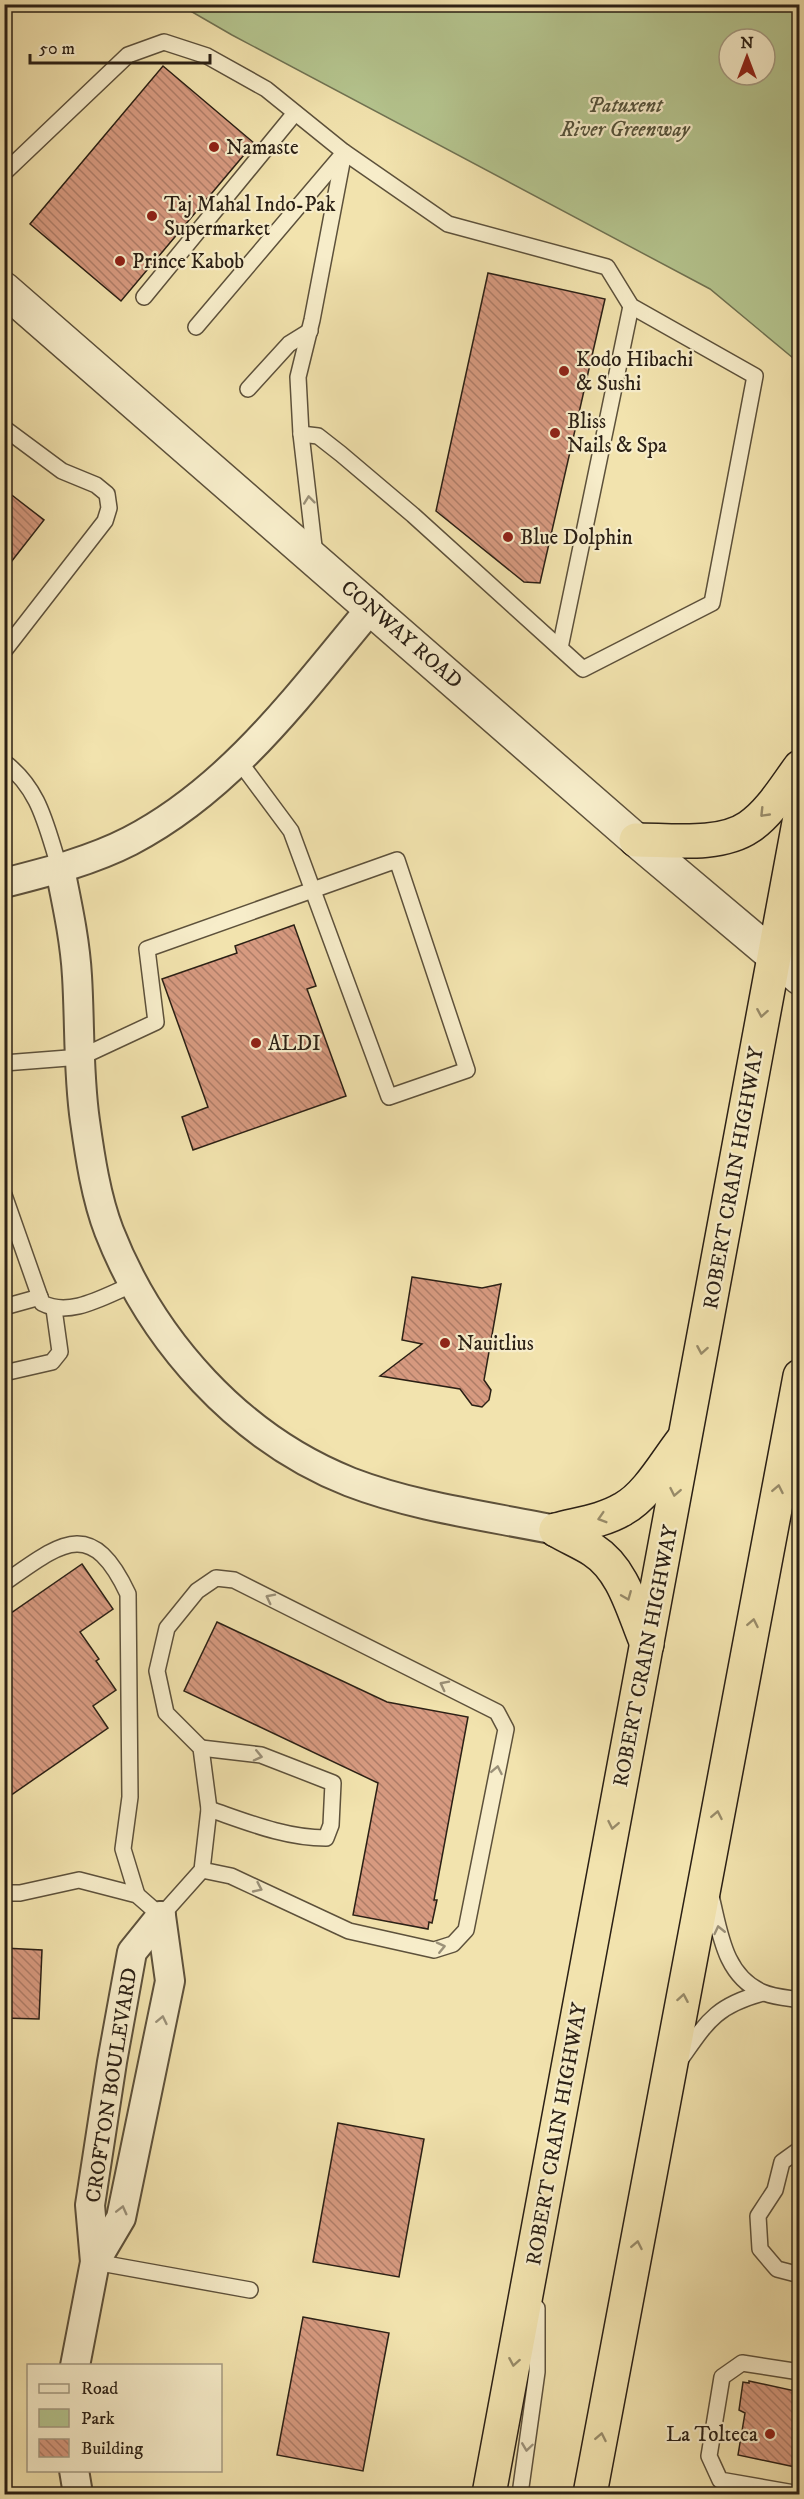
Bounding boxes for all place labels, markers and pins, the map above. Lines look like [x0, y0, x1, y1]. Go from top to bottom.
place label: Namaste [226, 135, 299, 161]
marker: Namaste [207, 140, 221, 154]
place label: Taj Mahal Indo-Pak Supermarket [164, 192, 336, 242]
marker: Taj Mahal Indo-Pak Supermarket [145, 209, 159, 223]
place label: Prince Kabob [132, 249, 244, 275]
marker: Prince Kabob [113, 254, 127, 268]
place label: Kodo Hibachi & Sushi [576, 347, 693, 397]
marker: Kodo Hibachi & Sushi [557, 364, 571, 378]
place label: Bliss Nails & Spa [567, 409, 667, 459]
marker: Bliss Nails & Spa [548, 426, 562, 440]
place label: Blue Dolphin [520, 525, 633, 551]
marker: Blue Dolphin [501, 530, 515, 544]
place label: ALDI [268, 1031, 321, 1057]
marker: ALDI [249, 1036, 263, 1050]
place label: Nauitlius [457, 1331, 534, 1357]
marker: Nauitlius [438, 1336, 452, 1350]
place label: La Tolteca [666, 2422, 758, 2448]
marker: La Tolteca [763, 2427, 777, 2441]

